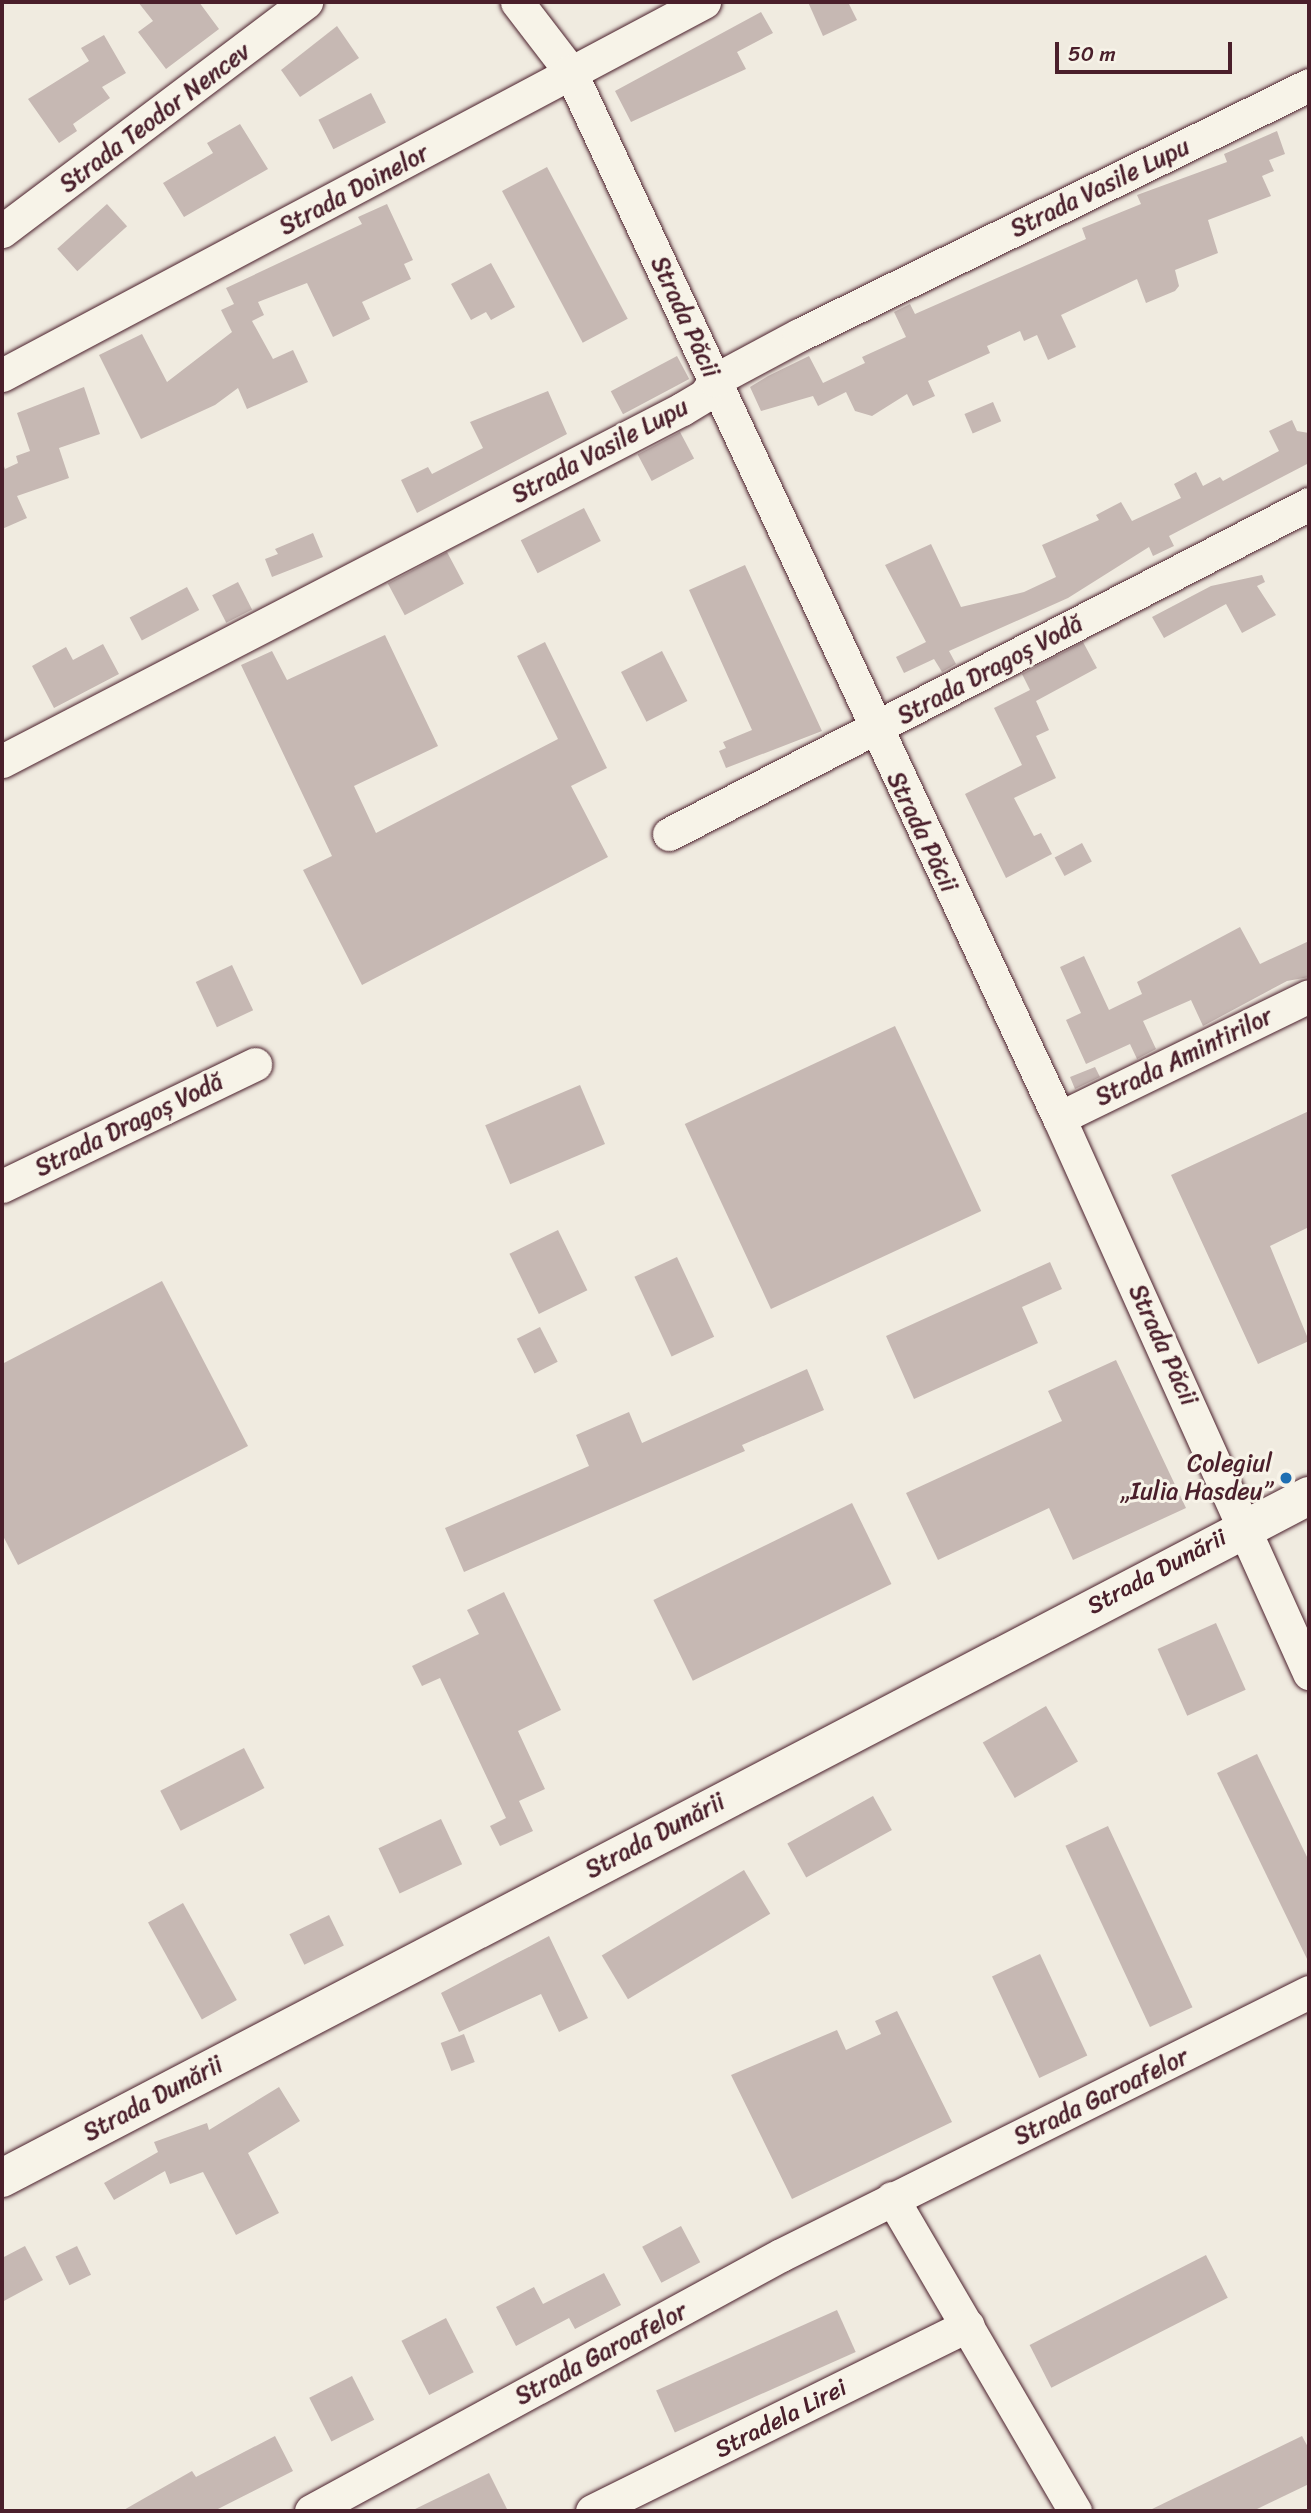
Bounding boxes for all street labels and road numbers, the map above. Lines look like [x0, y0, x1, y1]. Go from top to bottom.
street label: Strada Teodor Nencev [54, 37, 256, 199]
street label: Strada Vasile Lupu [1006, 132, 1194, 244]
street label: Strada Doinelor [274, 139, 434, 241]
street label: Strada Păcii [644, 252, 726, 382]
street label: Strada Vasile Lupu [507, 393, 693, 509]
street label: Strada Dragoș Vodă [893, 609, 1087, 731]
street label: Strada Păcii [881, 767, 963, 897]
street label: Strada Amintirilor [1091, 1002, 1277, 1112]
street label: Strada Dragoș Vodă [30, 1067, 228, 1183]
street label: Strada Păcii [1122, 1280, 1204, 1410]
street label: Strada Dunării [1082, 1523, 1232, 1621]
street label: Strada Dunării [580, 1787, 730, 1885]
street label: Strada Garoafelor [1009, 2042, 1193, 2152]
street label: Strada Dunării [78, 2050, 228, 2148]
street label: Strada Garoafelor [510, 2296, 692, 2412]
street label: Stradela Lirei [710, 2373, 852, 2465]

